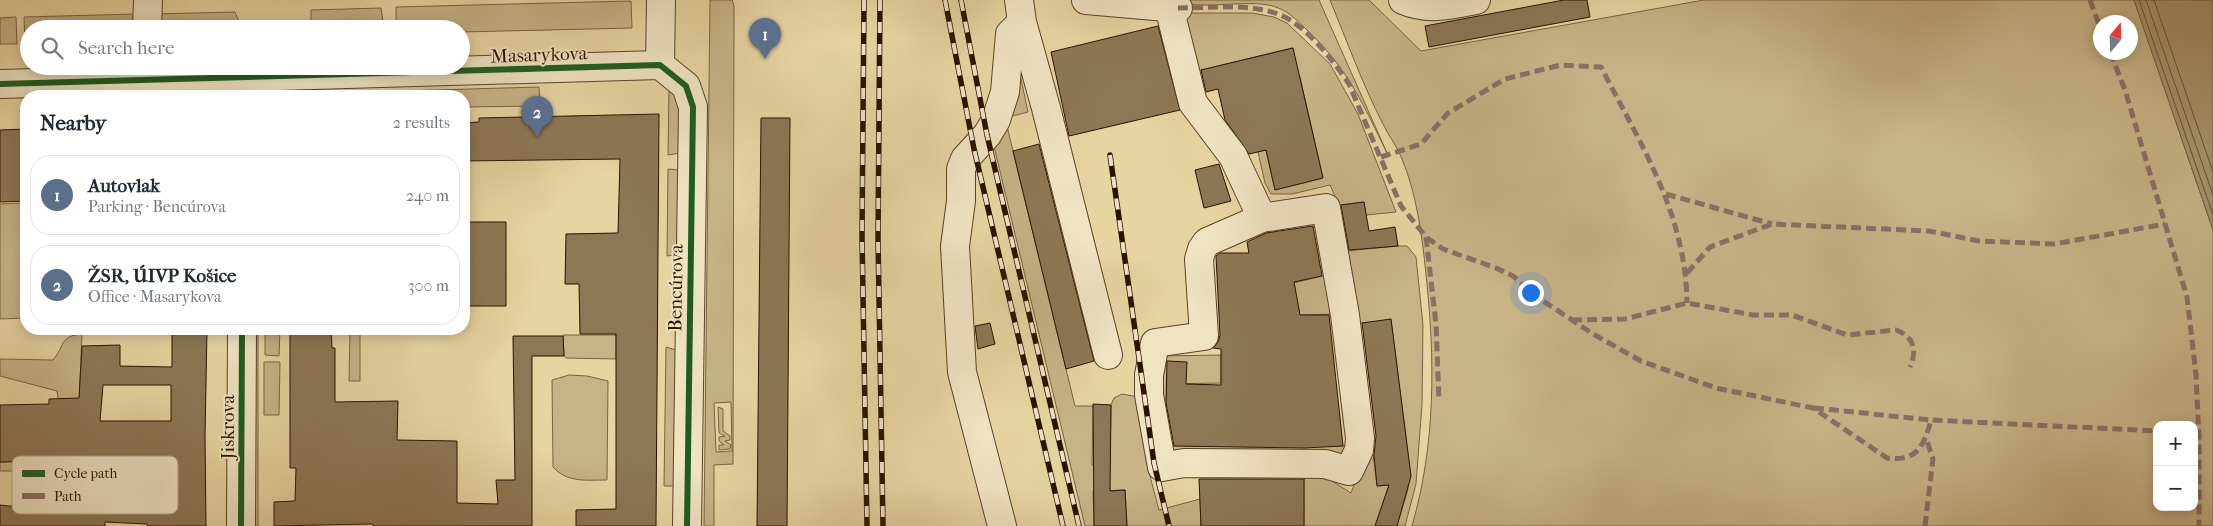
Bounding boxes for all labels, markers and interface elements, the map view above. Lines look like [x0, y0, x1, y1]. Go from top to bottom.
north arrow [2093, 15, 2138, 60]
pin: 1 [749, 18, 781, 59]
search box [20, 20, 470, 75]
icon: search [38, 34, 66, 62]
text: Search here [78, 37, 174, 59]
street label: Masarykova [490, 42, 588, 68]
pin: 2 [521, 96, 553, 137]
text: Nearby [40, 111, 106, 135]
text: 2 results [393, 113, 450, 132]
text: Autovlak [88, 175, 160, 197]
text: 1 [54, 186, 60, 205]
text: 240 m [406, 186, 449, 205]
text: Parking · Bencúrova [88, 197, 226, 216]
street label: Bencúrova [664, 244, 688, 332]
text: ŽSR, ÚIVP Košice [88, 265, 236, 287]
text: 2 [53, 276, 61, 295]
text: 300 m [408, 276, 449, 295]
your location [1518, 280, 1544, 306]
text: Office · Masarykova [88, 287, 221, 306]
street label: Jiskrova [217, 394, 239, 461]
map controls [2153, 421, 2198, 511]
button: + [2153, 421, 2198, 466]
legend [12, 456, 178, 514]
text: Cycle path [54, 465, 118, 482]
button: − [2153, 466, 2198, 511]
text: Path [54, 488, 82, 505]

